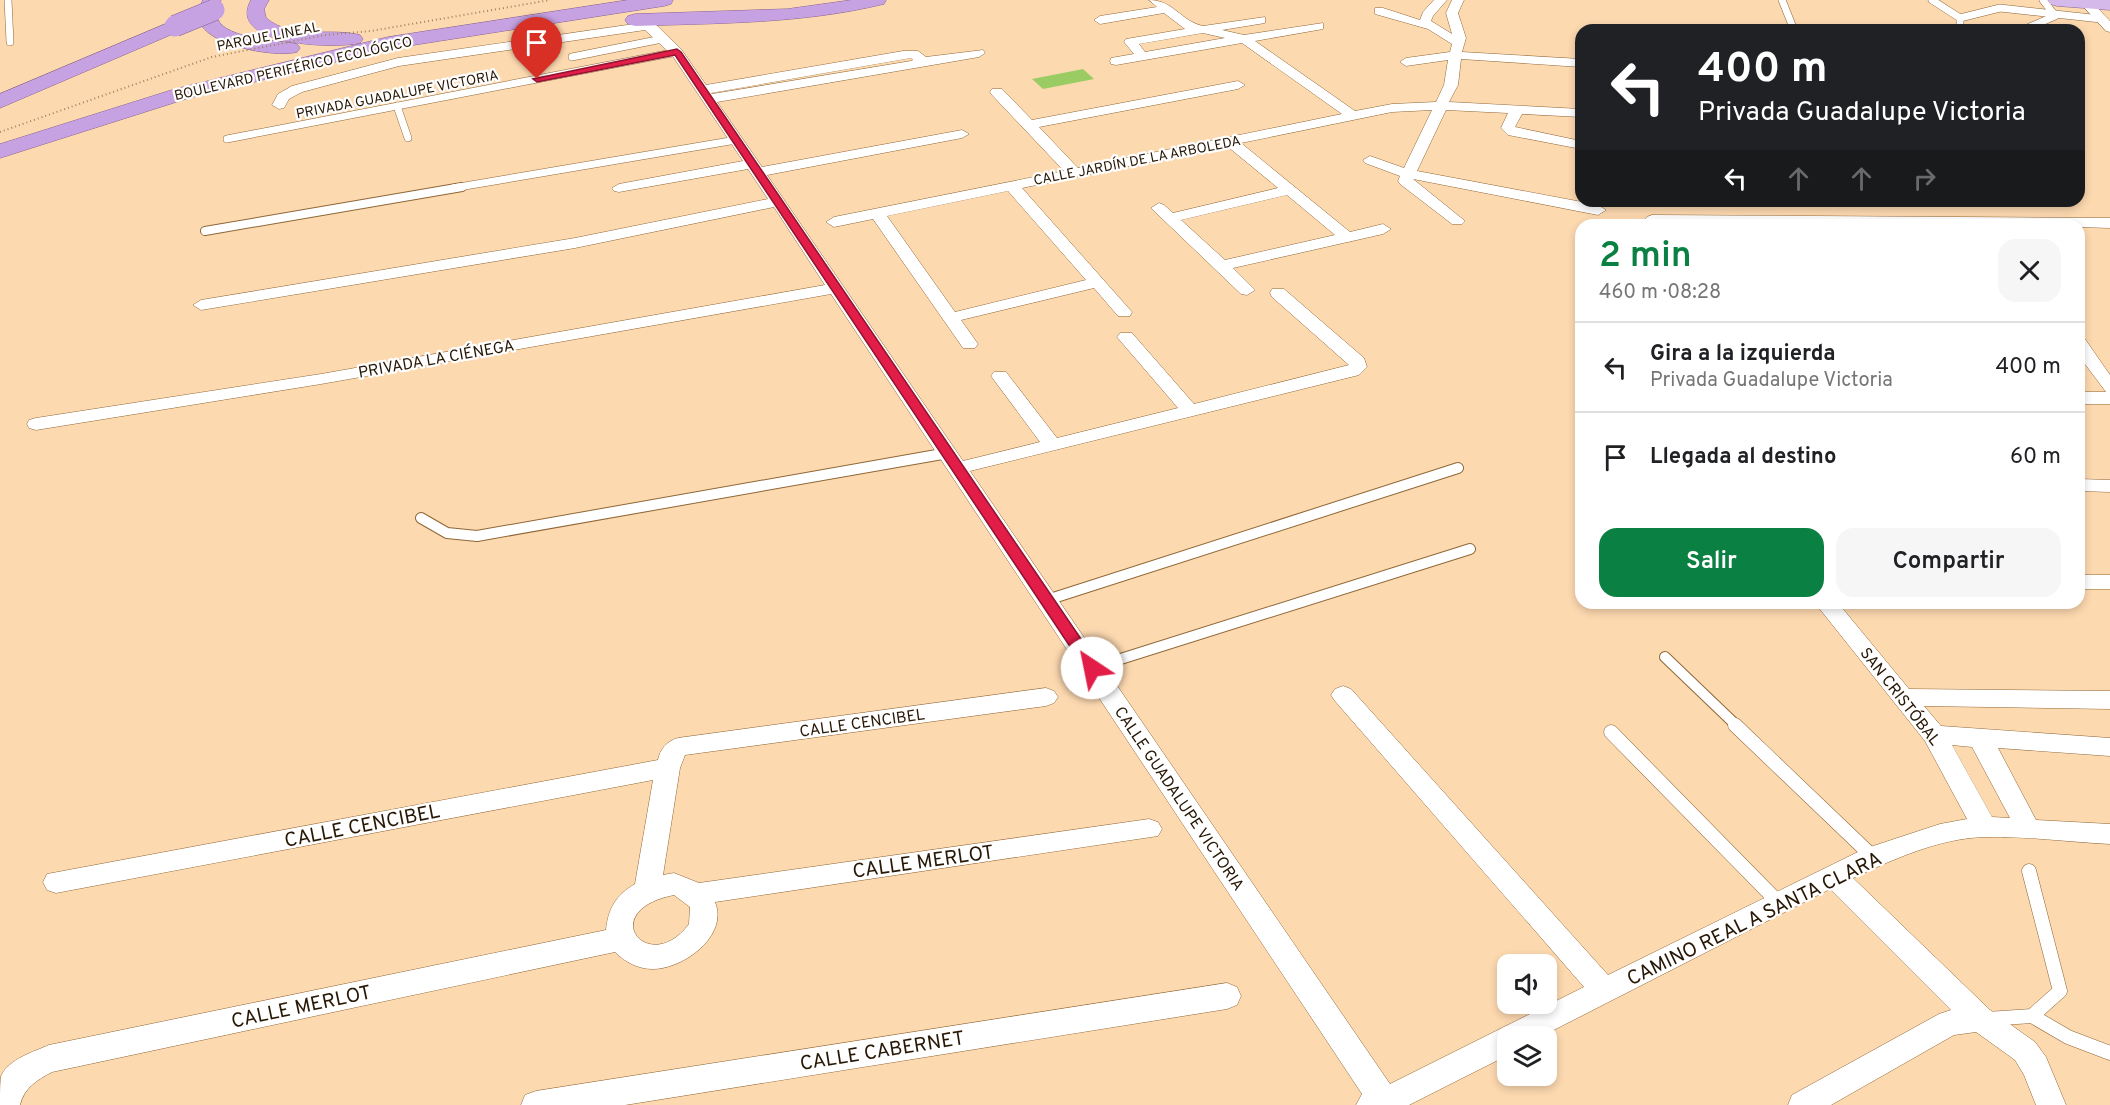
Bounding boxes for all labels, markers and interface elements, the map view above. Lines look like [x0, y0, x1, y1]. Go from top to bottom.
pin [511, 17, 562, 79]
street label: PARQUE LINEAL [215, 19, 321, 56]
icon: arrive [520, 26, 553, 59]
street label: BOULEVARD PERIFÉRICO ECOLÓGICO [172, 33, 414, 105]
text: 400 m [1698, 44, 1828, 97]
icon: left [1599, 48, 1677, 126]
street label: PRIVADA GUADALUPE VICTORIA [295, 67, 500, 123]
text: Privada Guadalupe Victoria [1698, 96, 2026, 130]
street label: CALLE JARDÍN DE LA ARBOLEDA [1032, 132, 1242, 190]
icon: left [1719, 162, 1752, 195]
icon: ahead [1782, 162, 1815, 195]
icon: ahead [1845, 162, 1878, 195]
icon: right [1908, 162, 1941, 195]
text: 2 min [1599, 234, 1692, 280]
button: close [1998, 239, 2061, 302]
text: 460 m · 08:28 [1599, 280, 1721, 306]
street label: PRIVADA LA CIÉNEGA [356, 334, 516, 384]
text: Gira a la izquierda [1650, 341, 1836, 368]
icon: left [1599, 351, 1632, 384]
text: 400 m [1995, 354, 2061, 381]
text: Privada Guadalupe Victoria [1650, 368, 1893, 394]
icon: arrive [1599, 441, 1632, 474]
text: Llegada al destino [1650, 444, 1836, 471]
text: 60 m [2010, 444, 2061, 471]
button: Salir [1599, 528, 1824, 597]
button: Compartir [1836, 528, 2061, 597]
position arrow [1060, 636, 1124, 700]
street label: SAN CRISTÓBAL [1855, 643, 1946, 750]
street label: CALLE GUADALUPE VICTORIA [1109, 703, 1248, 895]
street label: CALLE CENCIBEL [798, 705, 926, 743]
street label: CALLE CENCIBEL [282, 799, 442, 855]
street label: CALLE MERLOT [851, 840, 996, 886]
street label: CAMINO REAL A SANTA CLARA [1623, 847, 1887, 993]
map controls [1497, 954, 1557, 1086]
button: sound [1497, 954, 1557, 1014]
street label: CALLE MERLOT [229, 980, 374, 1035]
street label: CALLE CABERNET [798, 1026, 967, 1078]
button: layers [1497, 1026, 1557, 1086]

